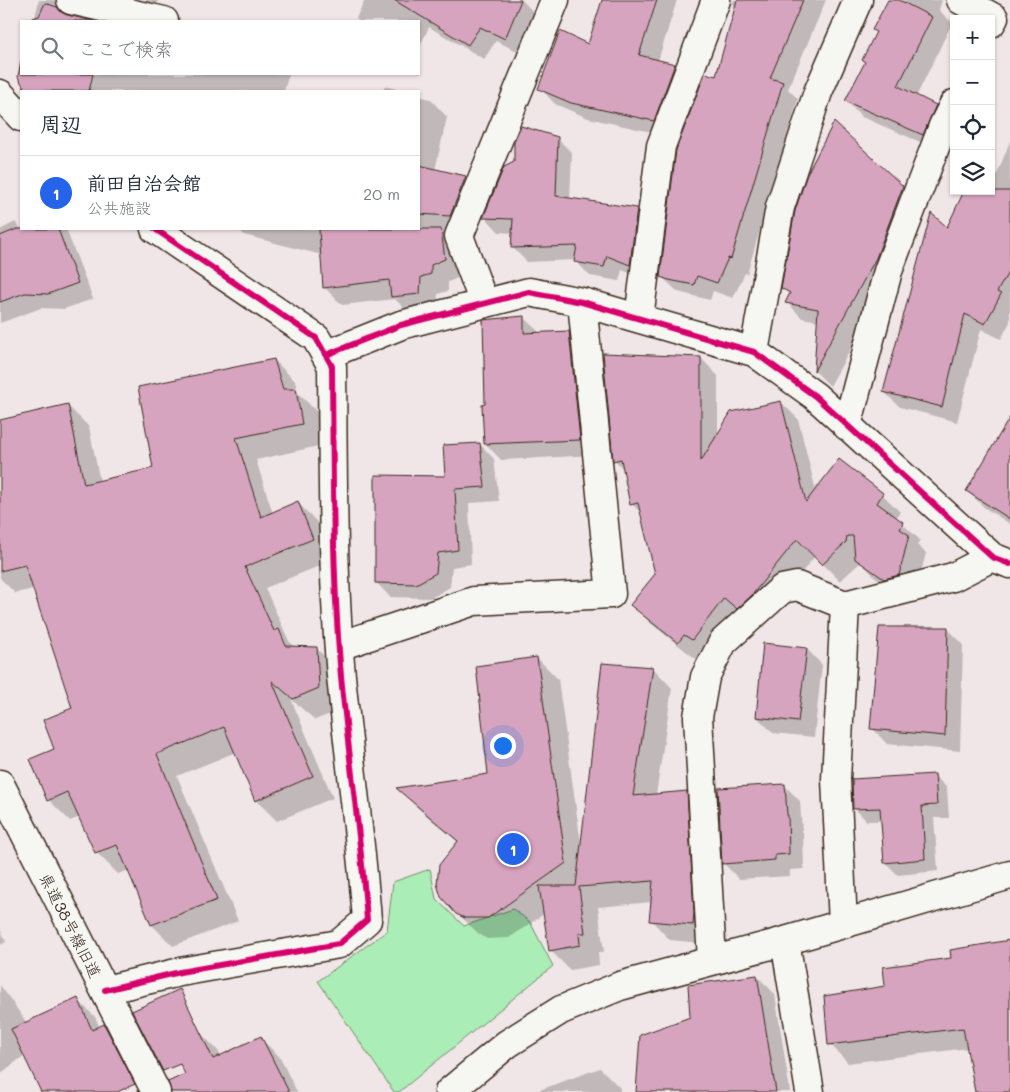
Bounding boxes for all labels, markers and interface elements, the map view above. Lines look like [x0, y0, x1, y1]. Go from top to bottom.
map controls [950, 15, 995, 195]
button: + [950, 15, 995, 60]
search box [20, 20, 420, 75]
icon: search [38, 34, 66, 62]
text: ここで検索 [78, 36, 173, 61]
button: − [950, 60, 995, 105]
button: locate [950, 105, 995, 150]
text: 周辺 [40, 110, 82, 137]
button: layers [950, 150, 995, 195]
text: 前田自治会館 [87, 170, 201, 195]
text: 1 [52, 183, 60, 204]
text: 20 m [363, 183, 400, 204]
text: 公共施設 [87, 197, 151, 218]
your location [490, 733, 516, 759]
pin: 1 [497, 830, 529, 868]
street label: 県道38号線旧道 [36, 869, 106, 981]

